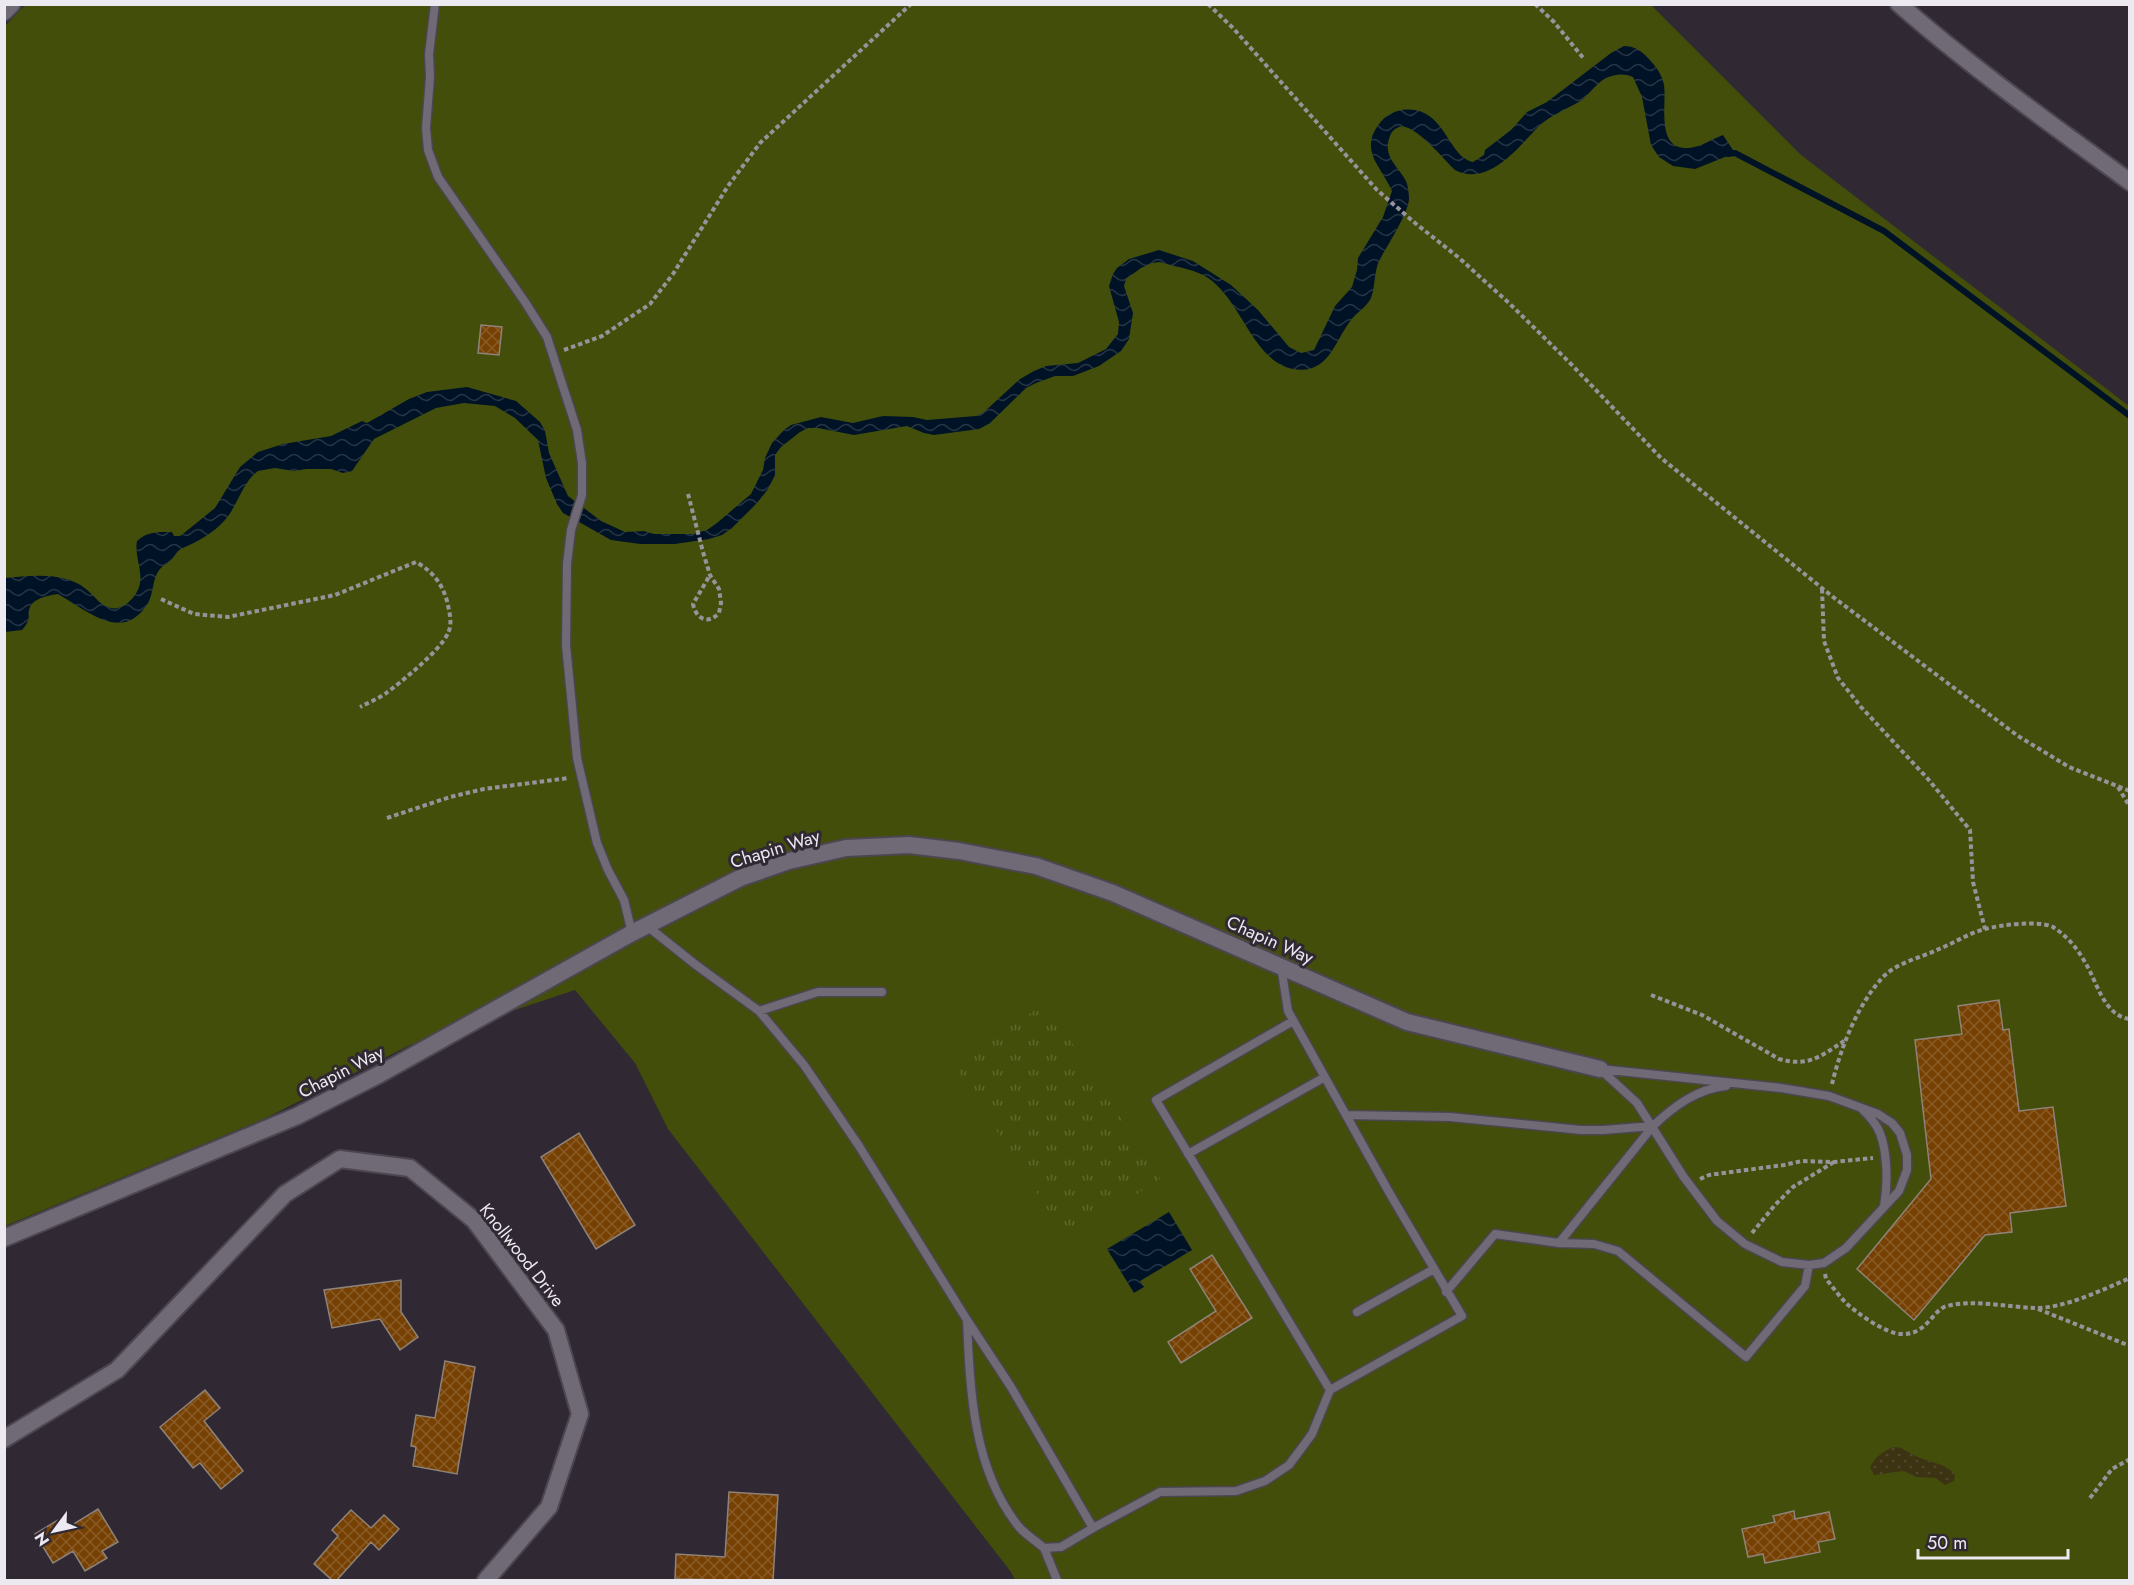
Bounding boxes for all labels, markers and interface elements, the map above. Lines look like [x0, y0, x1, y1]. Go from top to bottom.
street label: Chapin Way [727, 823, 823, 875]
street label: Chapin Way [1222, 909, 1318, 971]
street label: Chapin Way [294, 1039, 388, 1105]
street label: Knollwood Drive [473, 1198, 571, 1312]
north arrow [24, 1501, 84, 1561]
scale bar [1918, 1522, 2068, 1560]
text: N [29, 1527, 55, 1550]
text: 50 m [1927, 1530, 1967, 1556]

